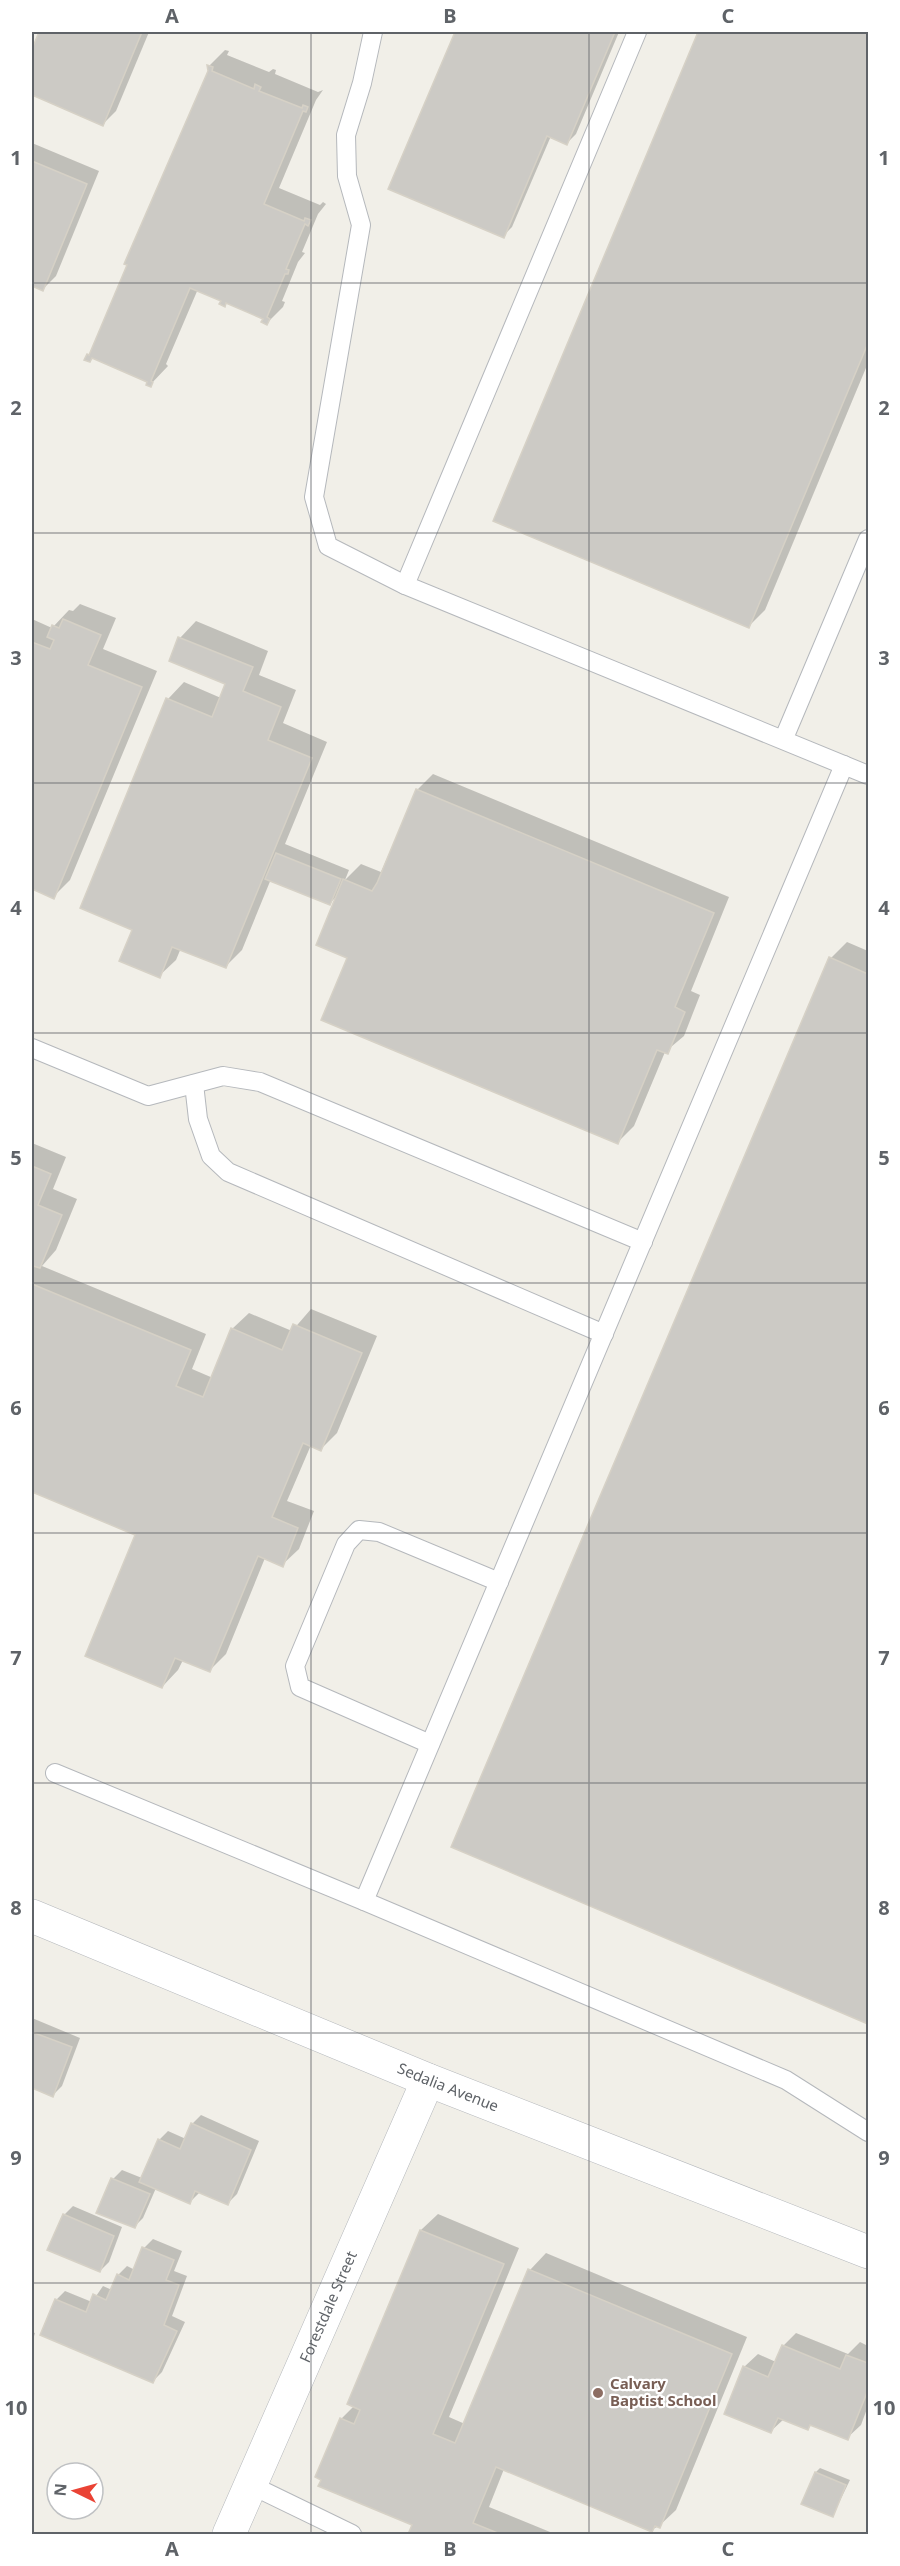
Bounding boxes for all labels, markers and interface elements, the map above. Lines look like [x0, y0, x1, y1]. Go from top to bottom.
text: A [165, 2, 179, 29]
text: B [443, 2, 457, 29]
text: C [722, 2, 735, 29]
text: 1 [10, 144, 22, 171]
text: 1 [878, 144, 890, 171]
text: 2 [10, 394, 22, 421]
text: 2 [878, 394, 890, 421]
text: 3 [10, 644, 22, 671]
text: 3 [878, 644, 890, 671]
text: 4 [10, 894, 22, 921]
text: 4 [878, 894, 890, 921]
text: 5 [10, 1144, 22, 1171]
text: 5 [878, 1144, 890, 1171]
text: 6 [10, 1394, 22, 1421]
text: 6 [878, 1394, 890, 1421]
text: 7 [10, 1644, 22, 1671]
text: 7 [878, 1644, 890, 1671]
text: 8 [10, 1894, 22, 1921]
text: 8 [878, 1894, 890, 1921]
street label: Sedalia Avenue [395, 2058, 502, 2116]
text: 9 [10, 2144, 22, 2171]
text: 9 [878, 2144, 890, 2171]
street label: Forestdale Street [294, 2247, 361, 2365]
place label: Calvary Baptist School [610, 2373, 716, 2410]
marker: Calvary Baptist School [591, 2386, 605, 2400]
text: 10 [5, 2394, 27, 2421]
text: 10 [873, 2394, 895, 2421]
north arrow [45, 2461, 105, 2521]
text: N [49, 2482, 72, 2497]
text: A [165, 2535, 179, 2562]
text: B [443, 2535, 457, 2562]
text: C [722, 2535, 735, 2562]

